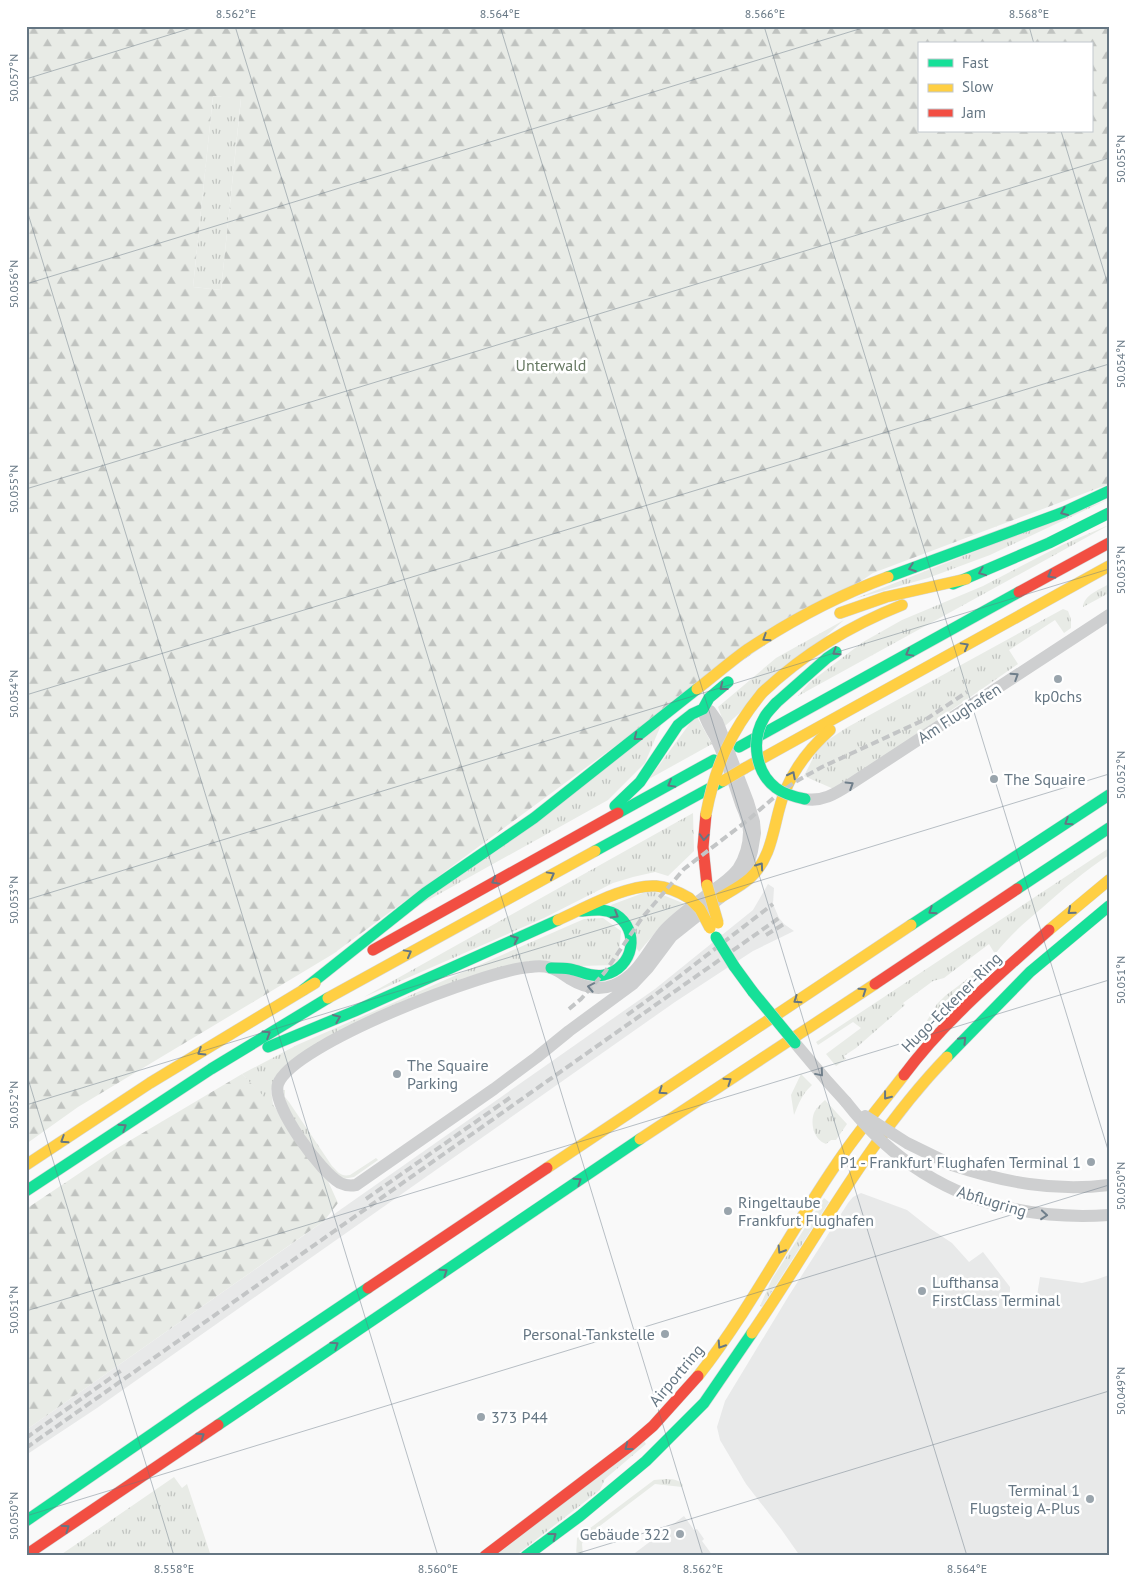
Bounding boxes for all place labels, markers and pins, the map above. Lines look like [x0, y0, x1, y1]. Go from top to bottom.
marker: kp0chs [1052, 673, 1064, 685]
place label: kp0chs [1034, 686, 1082, 706]
place label: The Squaire [1004, 769, 1086, 789]
marker: The Squaire [988, 773, 1000, 785]
place label: The Squaire Parking [407, 1055, 489, 1093]
marker: The Squaire Parking [391, 1068, 403, 1080]
place label: P1 - Frankfurt Flughafen Terminal 1 [840, 1152, 1081, 1172]
marker: P1 - Frankfurt Flughafen Terminal 1 [1085, 1156, 1097, 1168]
place label: Ringeltaube Frankfurt Flughafen [738, 1192, 874, 1230]
marker: Ringeltaube Frankfurt Flughafen [722, 1205, 734, 1217]
place label: Lufthansa FirstClass Terminal [932, 1272, 1061, 1310]
marker: Lufthansa FirstClass Terminal [916, 1285, 928, 1297]
place label: Personal-Tankstelle [523, 1324, 655, 1344]
marker: Personal-Tankstelle [659, 1328, 671, 1340]
place label: 373 P44 [491, 1407, 548, 1427]
marker: 373 P44 [475, 1411, 487, 1423]
place label: Terminal 1 Flugsteig A-Plus [970, 1480, 1080, 1518]
marker: Terminal 1 Flugsteig A-Plus [1084, 1493, 1096, 1505]
place label: Gebäude 322 [580, 1524, 670, 1544]
marker: Gebäude 322 [674, 1528, 686, 1540]

